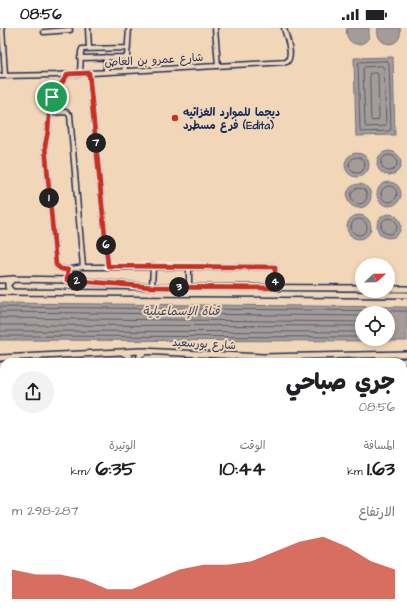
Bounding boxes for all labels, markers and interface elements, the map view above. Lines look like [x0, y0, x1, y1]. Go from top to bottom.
text: 08:56 [20, 4, 62, 25]
street label: شارع عمرو بن العاص [104, 50, 204, 71]
pin [35, 80, 69, 114]
icon: arrive [41, 86, 63, 108]
place label: ديجما للموارد الغزائيه فرع مسطرد (Edita) [183, 105, 280, 133]
marker: ديجما للموارد الغزائيه فرع مسطرد (Edita) [170, 113, 180, 123]
pin: 7 [86, 133, 106, 153]
text: 7 [93, 135, 99, 150]
pin: 1 [39, 188, 59, 208]
text: 1 [48, 190, 50, 205]
pin: 6 [96, 235, 116, 255]
text: 6 [103, 237, 109, 252]
north arrow [355, 258, 395, 298]
map controls [355, 258, 395, 346]
pin: 2 [67, 271, 87, 291]
pin: 4 [265, 272, 285, 292]
text: 2 [74, 273, 80, 288]
text: 4 [271, 274, 279, 289]
pin: 3 [169, 277, 189, 297]
text: 3 [176, 279, 182, 294]
water label: قناة الإسماعيلية [143, 303, 220, 320]
button: locate [355, 306, 395, 346]
street label: شارع بورسعيد [172, 335, 236, 354]
text: جري صباحي [286, 367, 395, 398]
button: share [12, 371, 54, 413]
text: 08:56 [359, 398, 395, 416]
text: الوتيرة [109, 438, 136, 453]
text: الوقت [240, 438, 265, 453]
text: المسافة [364, 438, 395, 453]
text: 6:35 [95, 455, 136, 483]
text: 10:44 [220, 455, 265, 483]
text: 1.63 [367, 455, 395, 483]
text: /km [71, 464, 95, 479]
text: km [347, 464, 367, 479]
text: 287–298 m [12, 502, 79, 520]
text: الارتفاع [359, 503, 395, 521]

